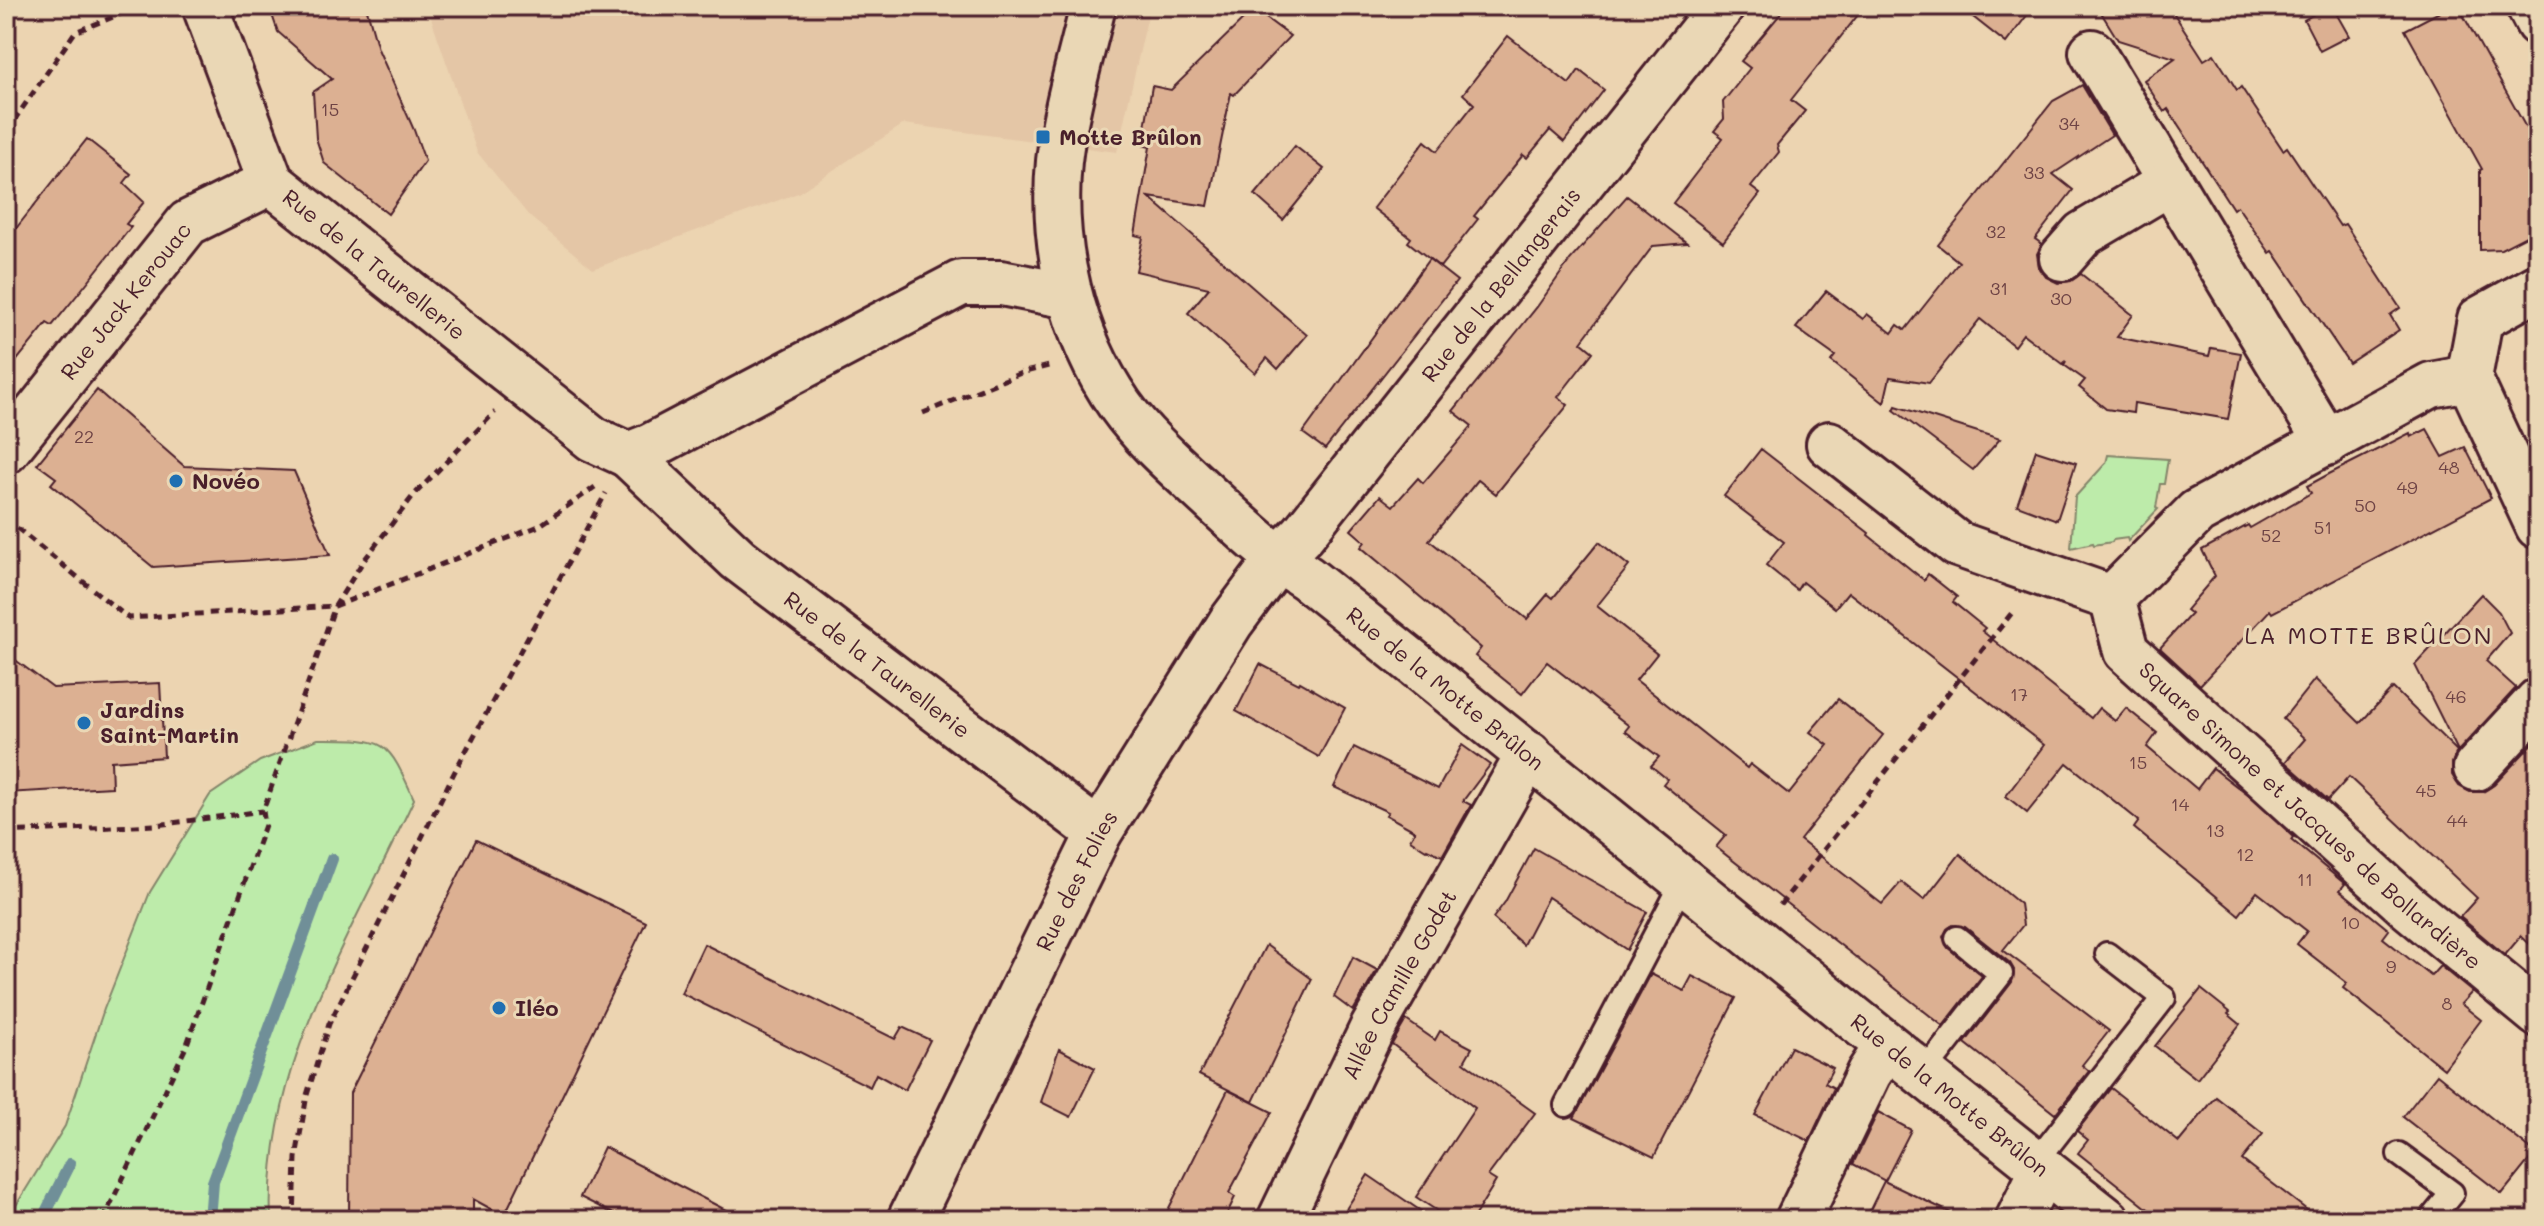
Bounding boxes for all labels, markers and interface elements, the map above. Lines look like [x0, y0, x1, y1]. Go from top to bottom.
house number: 15 [321, 97, 339, 121]
house number: 34 [2058, 111, 2080, 135]
place label: Motte Brûlon [1059, 122, 1202, 151]
marker: Motte Brûlon [1034, 128, 1052, 146]
house number: 33 [2023, 160, 2045, 184]
street label: Rue de la Bellangerais [1414, 181, 1587, 387]
street label: Rue de la Taurellerie [277, 182, 472, 346]
street label: Rue Jack Kerouac [54, 216, 197, 386]
house number: 32 [1986, 219, 2006, 243]
house number: 31 [1990, 276, 2008, 300]
house number: 30 [2050, 286, 2072, 310]
house number: 22 [74, 424, 94, 448]
house number: 48 [2438, 455, 2460, 479]
place label: Novéo [192, 466, 260, 495]
marker: Novéo [167, 472, 185, 490]
house number: 49 [2396, 475, 2418, 499]
house number: 50 [2354, 493, 2376, 517]
house number: 51 [2314, 515, 2332, 539]
house number: 52 [2261, 523, 2281, 547]
street label: Rue de la Taurellerie [778, 584, 976, 744]
street label: Rue de la Motte Brûlon [1341, 600, 1551, 776]
district label: LA MOTTE BRÛLON [2245, 619, 2493, 650]
street label: Square Simone et Jacques de Bollardière [2133, 655, 2488, 976]
house number: 17 [2010, 682, 2028, 706]
house number: 46 [2445, 684, 2467, 708]
place label: Jardins Saint-Martin [100, 695, 239, 749]
marker: Jardins Saint-Martin [75, 714, 93, 732]
house number: 15 [2129, 750, 2147, 774]
house number: 45 [2415, 778, 2437, 802]
house number: 14 [2171, 792, 2190, 816]
street label: Rue des Folies [1029, 804, 1124, 956]
house number: 44 [2446, 808, 2468, 832]
house number: 13 [2206, 818, 2224, 842]
house number: 12 [2236, 842, 2254, 866]
house number: 11 [2297, 867, 2313, 891]
street label: Allée Camille Godet [1335, 884, 1463, 1084]
house number: 10 [2340, 910, 2360, 934]
house number: 9 [2386, 954, 2397, 978]
house number: 8 [2442, 991, 2453, 1015]
place label: Iléo [515, 993, 559, 1022]
marker: Iléo [490, 999, 508, 1017]
street label: Rue de la Motte Brûlon [1845, 1007, 2055, 1183]

